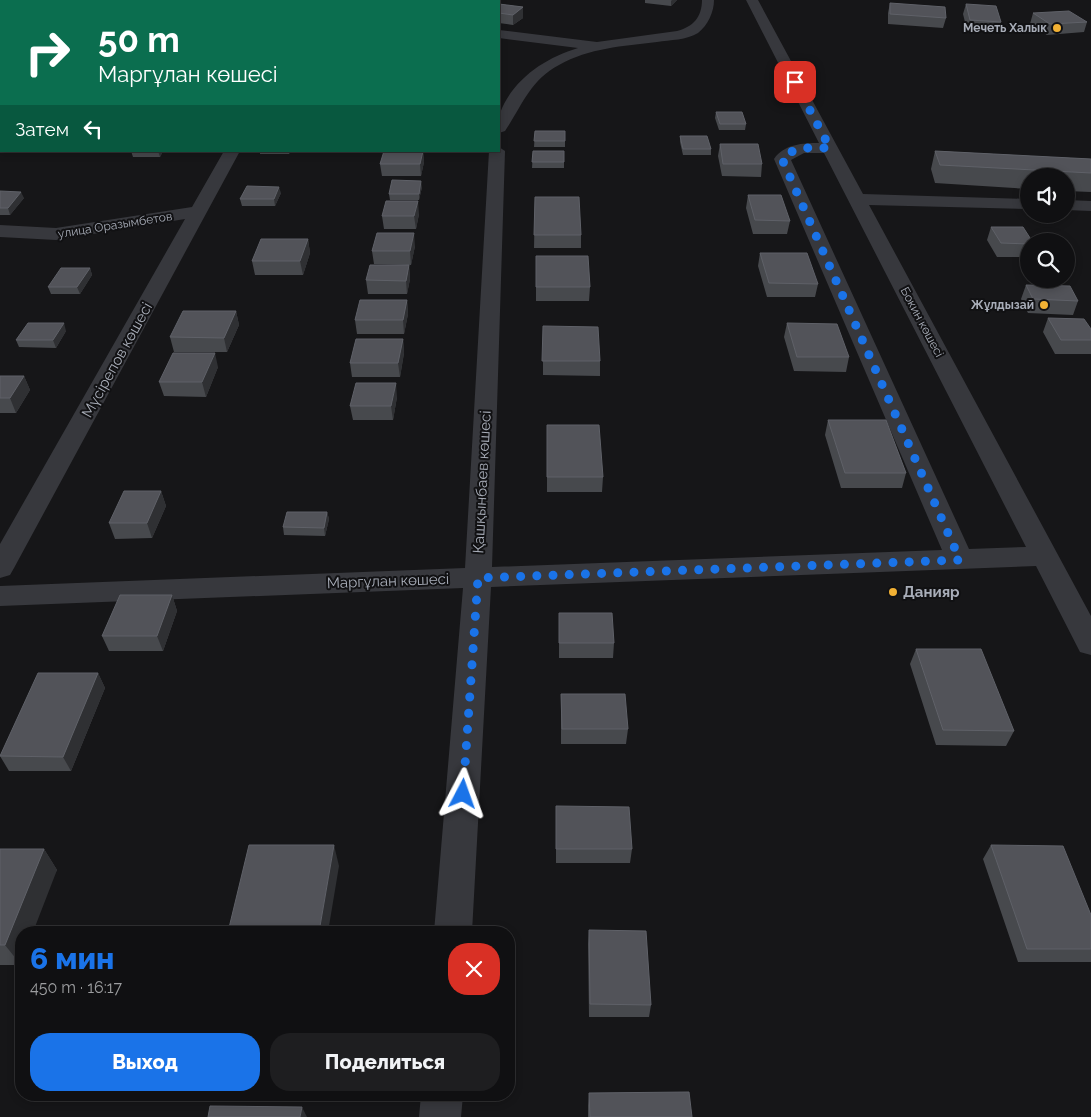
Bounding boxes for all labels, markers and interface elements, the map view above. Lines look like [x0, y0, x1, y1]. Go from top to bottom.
text: 50 m [98, 19, 180, 60]
icon: right [15, 20, 80, 85]
place label: Мечеть Халык [963, 21, 1047, 35]
marker: Мечеть Халык [1051, 22, 1063, 34]
text: Маргұлан көшесі [98, 61, 278, 87]
pin [774, 61, 816, 103]
icon: arrive [781, 68, 809, 96]
icon: left [79, 115, 107, 143]
text: Затем [15, 118, 69, 140]
map controls [1020, 168, 1075, 288]
button: sound [1020, 168, 1075, 223]
street label: улица Оразымбетов [57, 209, 173, 241]
button: search [1020, 233, 1075, 288]
street label: Бокин көшесі [898, 285, 946, 359]
place label: Жұлдызай [971, 298, 1034, 312]
street label: Мүсірепов көшесі [78, 299, 156, 421]
marker: Жұлдызай [1038, 299, 1050, 311]
street label: Қашқынбаев көшесі [469, 410, 495, 554]
street label: Маргұлан көшесі [327, 570, 449, 592]
place label: Данияр [903, 583, 960, 601]
marker: Данияр [887, 586, 899, 598]
position arrow [436, 767, 488, 819]
text: 6 мин [30, 941, 114, 976]
button: close [448, 943, 500, 995]
text: 450 m · 16:17 [30, 978, 122, 997]
button: Выход [30, 1033, 260, 1091]
button: Поделиться [270, 1033, 500, 1091]

